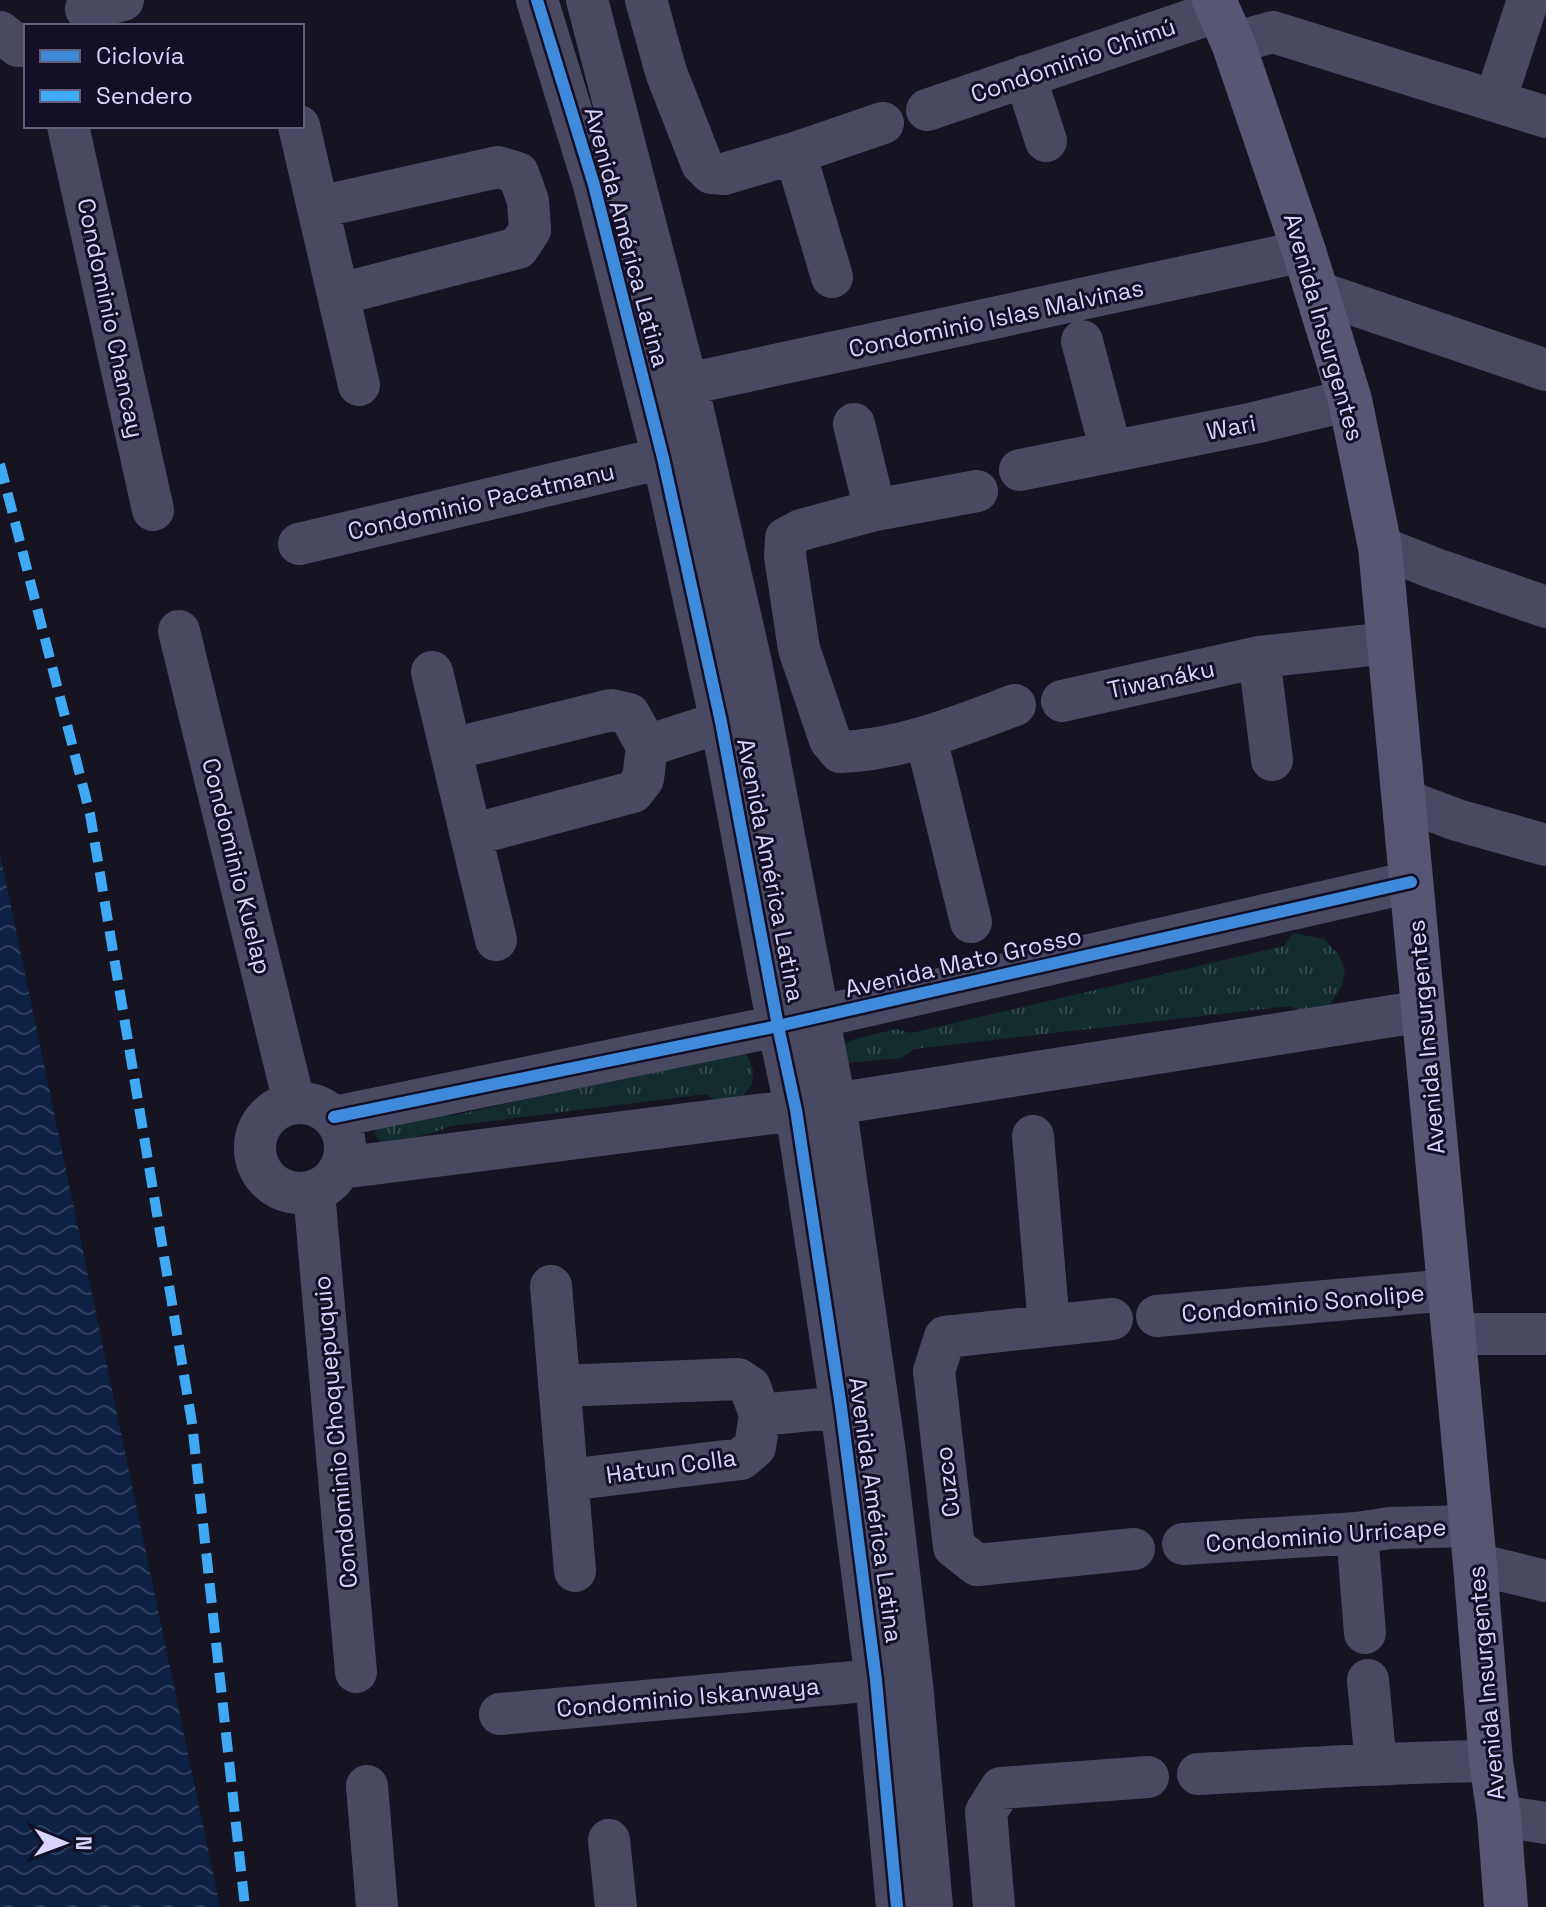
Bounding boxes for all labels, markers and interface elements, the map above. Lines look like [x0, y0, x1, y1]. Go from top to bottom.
street label: Condominio Chimú [967, 10, 1179, 110]
legend [24, 24, 304, 128]
text: Ciclovía [96, 40, 185, 71]
text: Sendero [96, 80, 193, 111]
street label: Avenida América Latina [577, 104, 677, 371]
street label: Condominio Chancay [70, 195, 152, 441]
street label: Avenida Insurgentes [1277, 210, 1371, 444]
street label: Condominio Islas Malvinas [846, 272, 1146, 364]
street label: Wari [1204, 407, 1258, 447]
street label: Condominio Pacatmanu [344, 455, 618, 547]
street label: Tiwanáku [1105, 653, 1217, 705]
street label: Avenida América Latina [730, 736, 812, 1005]
street label: Condominio Kuelap [195, 755, 279, 977]
street label: Avenida Insurgentes [1400, 918, 1452, 1156]
street label: Avenida Mato Grosso [842, 920, 1084, 1004]
street label: Condominio Choquepuquio [306, 1274, 364, 1590]
street label: Condominio Sonolipe [1180, 1277, 1426, 1329]
street label: Avenida América Latina [842, 1375, 910, 1645]
street label: Hatun Colla [604, 1441, 738, 1490]
street label: Cuzco [927, 1445, 967, 1519]
street label: Condominio Urricape [1205, 1511, 1447, 1559]
street label: Avenida Insurgentes [1460, 1564, 1512, 1802]
street label: Condominio Iskanwaya [555, 1670, 821, 1724]
north arrow [24, 1803, 104, 1883]
text: N [70, 1836, 98, 1851]

